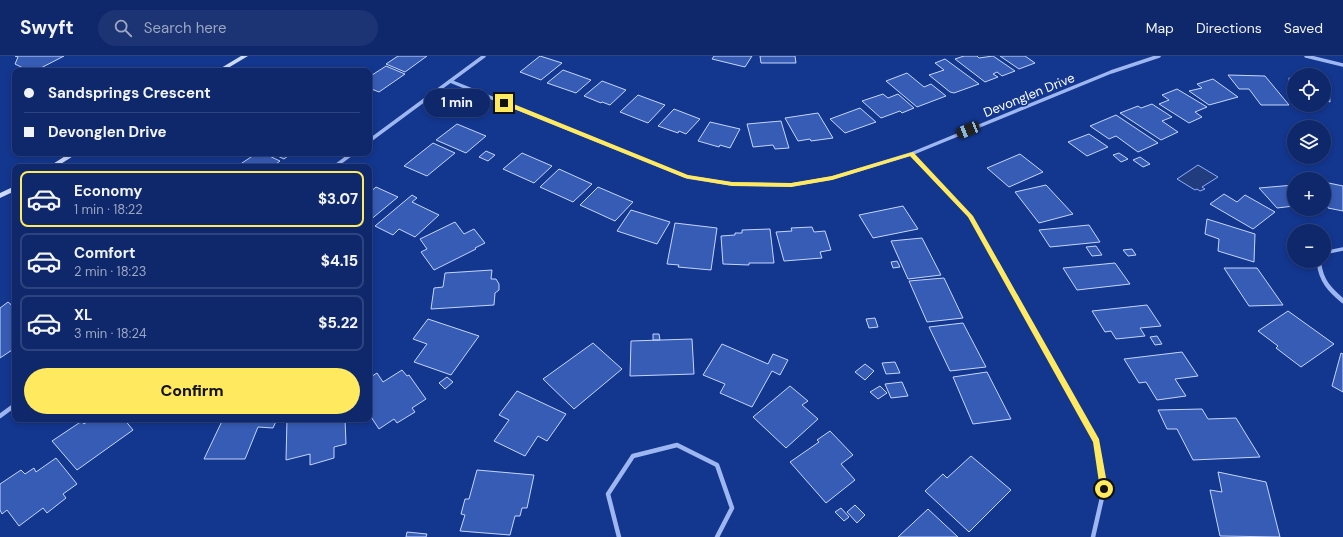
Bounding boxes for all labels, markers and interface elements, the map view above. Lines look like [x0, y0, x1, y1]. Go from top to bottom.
search box [98, 10, 378, 46]
text: Swyft [20, 15, 74, 40]
icon: search [112, 17, 134, 39]
text: Search here [144, 18, 227, 38]
text: Map [1146, 19, 1174, 37]
text: Directions [1196, 19, 1262, 37]
text: Saved [1284, 19, 1323, 37]
map controls [1287, 68, 1331, 268]
button: locate [1287, 68, 1331, 112]
street label: Devonglen Drive [981, 69, 1077, 121]
text: Sandsprings Crescent [48, 83, 211, 103]
callout: 1 min [424, 89, 490, 117]
text: 1 min [441, 94, 473, 111]
route end [495, 94, 513, 112]
car [955, 120, 981, 140]
button: layers [1287, 120, 1331, 164]
text: Devonglen Drive [48, 122, 167, 142]
button: + [1287, 172, 1331, 216]
icon: car [26, 181, 62, 217]
text: Economy [74, 181, 142, 201]
text: $3.07 [318, 189, 358, 209]
text: 1 min · 18:22 [74, 201, 143, 218]
button: − [1287, 224, 1331, 268]
icon: car [26, 243, 62, 279]
text: Comfort [74, 243, 135, 263]
text: $4.15 [321, 251, 358, 271]
text: 2 min · 18:23 [74, 263, 146, 280]
icon: car [26, 305, 62, 341]
text: XL [74, 305, 92, 325]
text: $5.22 [318, 313, 358, 333]
text: 3 min · 18:24 [74, 325, 147, 342]
button: Confirm [24, 368, 360, 414]
route start [1095, 480, 1113, 498]

